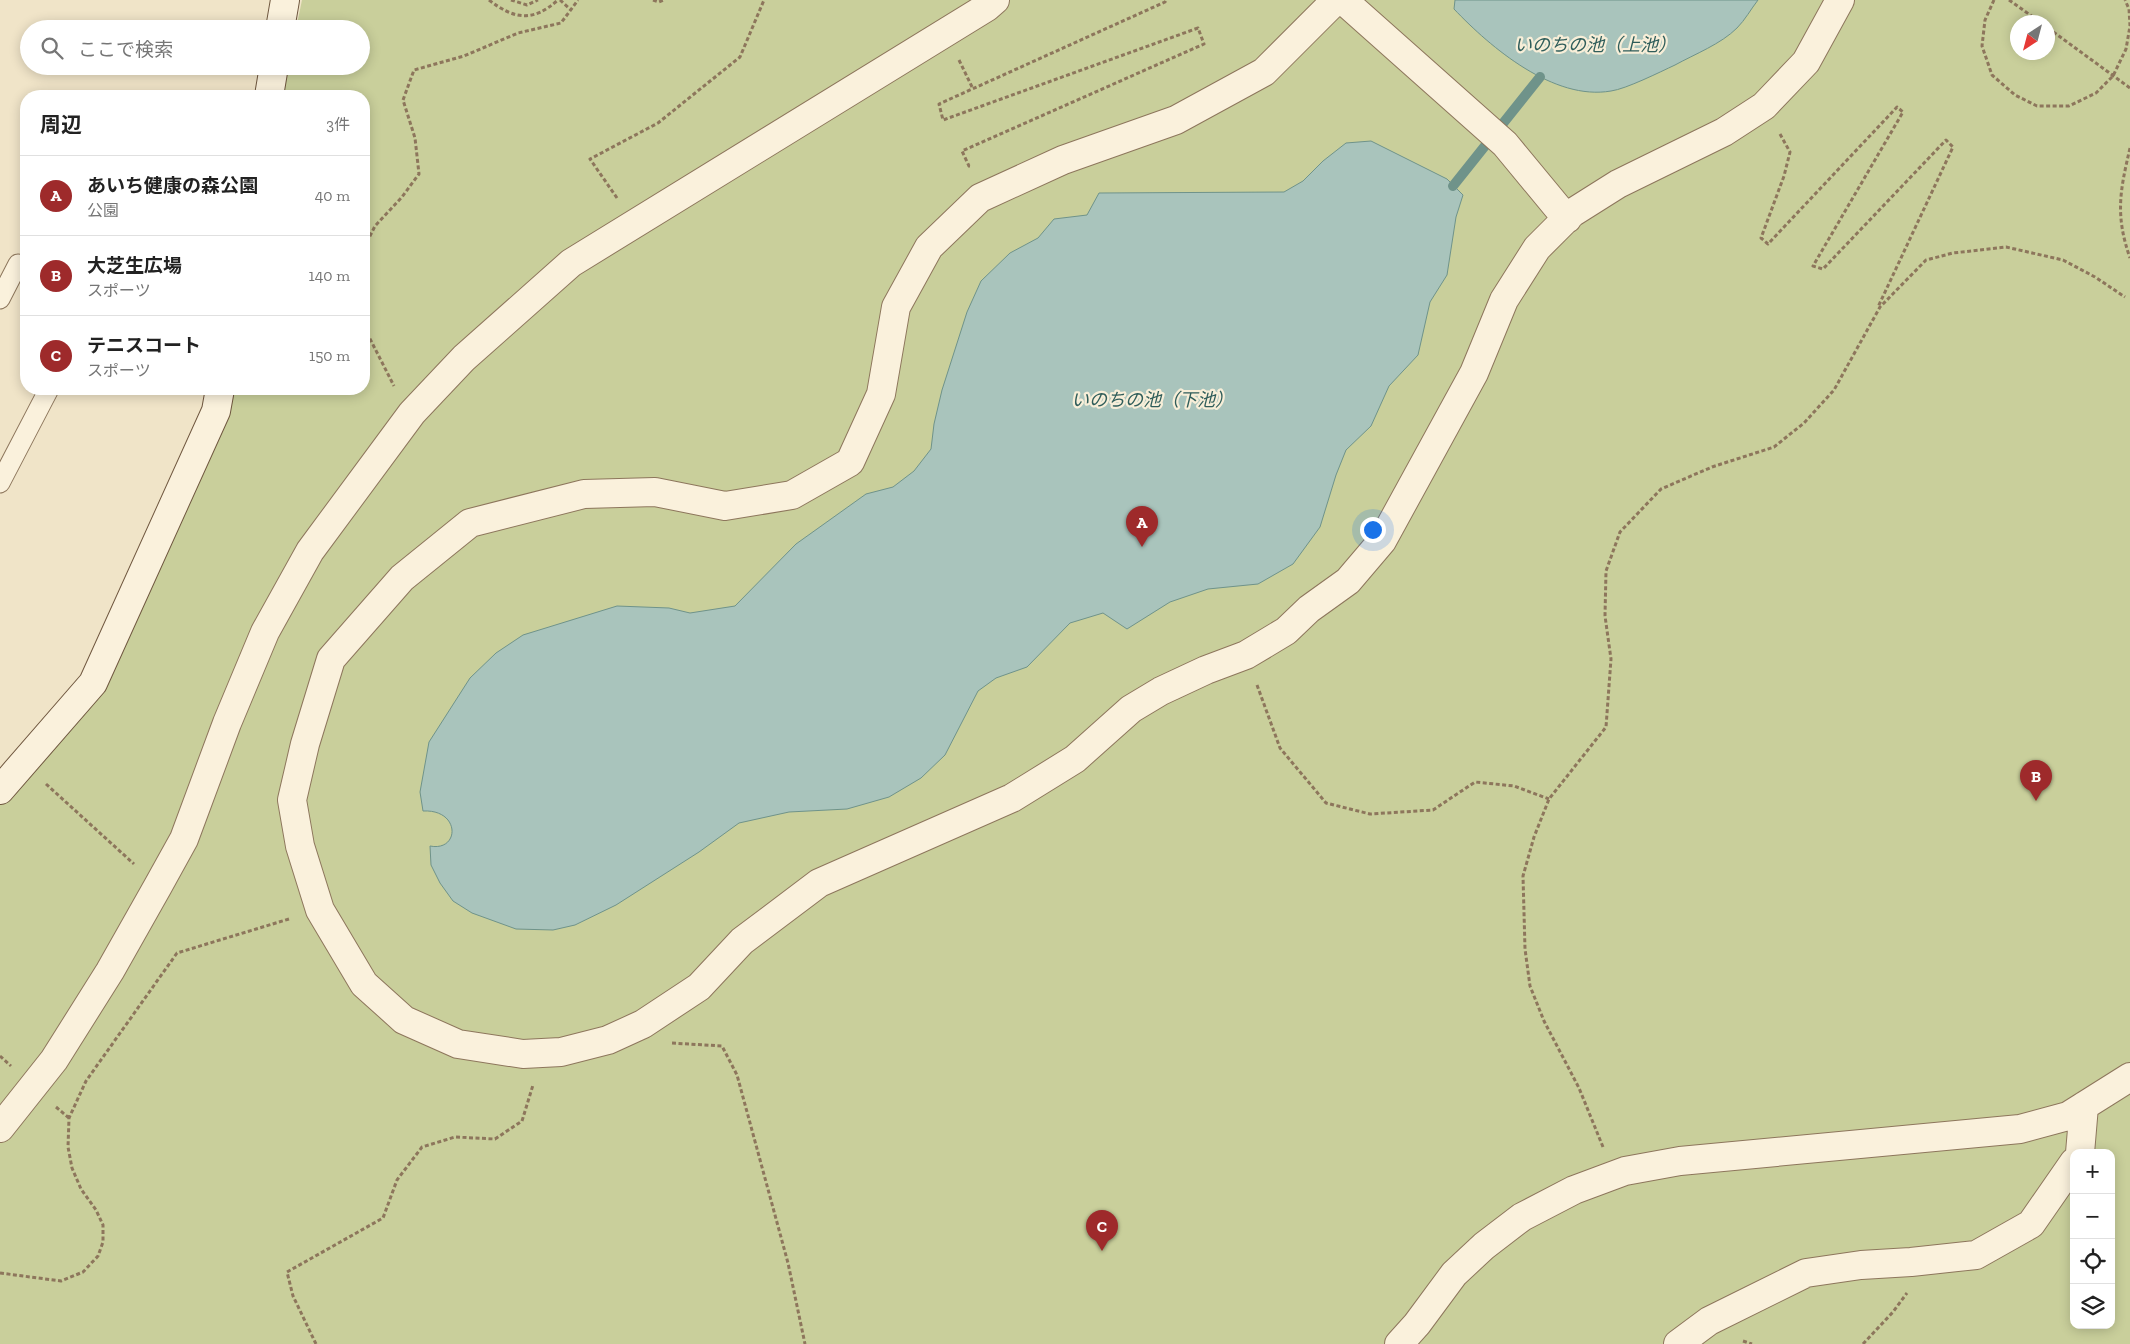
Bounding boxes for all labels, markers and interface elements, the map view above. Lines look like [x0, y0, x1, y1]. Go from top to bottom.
north arrow [2010, 15, 2055, 60]
search box [20, 20, 370, 75]
icon: search [38, 34, 66, 62]
water label: いのちの池（上池） [1514, 34, 1676, 56]
text: ここで検索 [78, 38, 173, 61]
text: 周辺 [40, 112, 82, 137]
text: 3件 [326, 115, 350, 134]
text: あいち健康の森公園 [87, 174, 258, 197]
text: A [51, 186, 62, 205]
text: 40 m [315, 186, 350, 205]
text: 公園 [87, 201, 119, 220]
text: 大芝生広場 [87, 254, 182, 277]
text: B [51, 266, 61, 285]
text: 140 m [309, 266, 350, 285]
text: スポーツ [87, 281, 151, 300]
text: テニスコート [87, 334, 201, 357]
text: C [51, 346, 61, 365]
text: 150 m [309, 346, 350, 365]
text: スポーツ [87, 361, 151, 380]
water label: いのちの池（下池） [1071, 389, 1233, 411]
pin: A [1126, 506, 1158, 547]
your location [1360, 517, 1386, 543]
pin: B [2020, 760, 2052, 801]
map controls [2070, 1149, 2115, 1329]
button: + [2070, 1149, 2115, 1194]
button: − [2070, 1194, 2115, 1239]
pin: C [1086, 1210, 1118, 1251]
button: locate [2070, 1239, 2115, 1284]
button: layers [2070, 1284, 2115, 1329]

